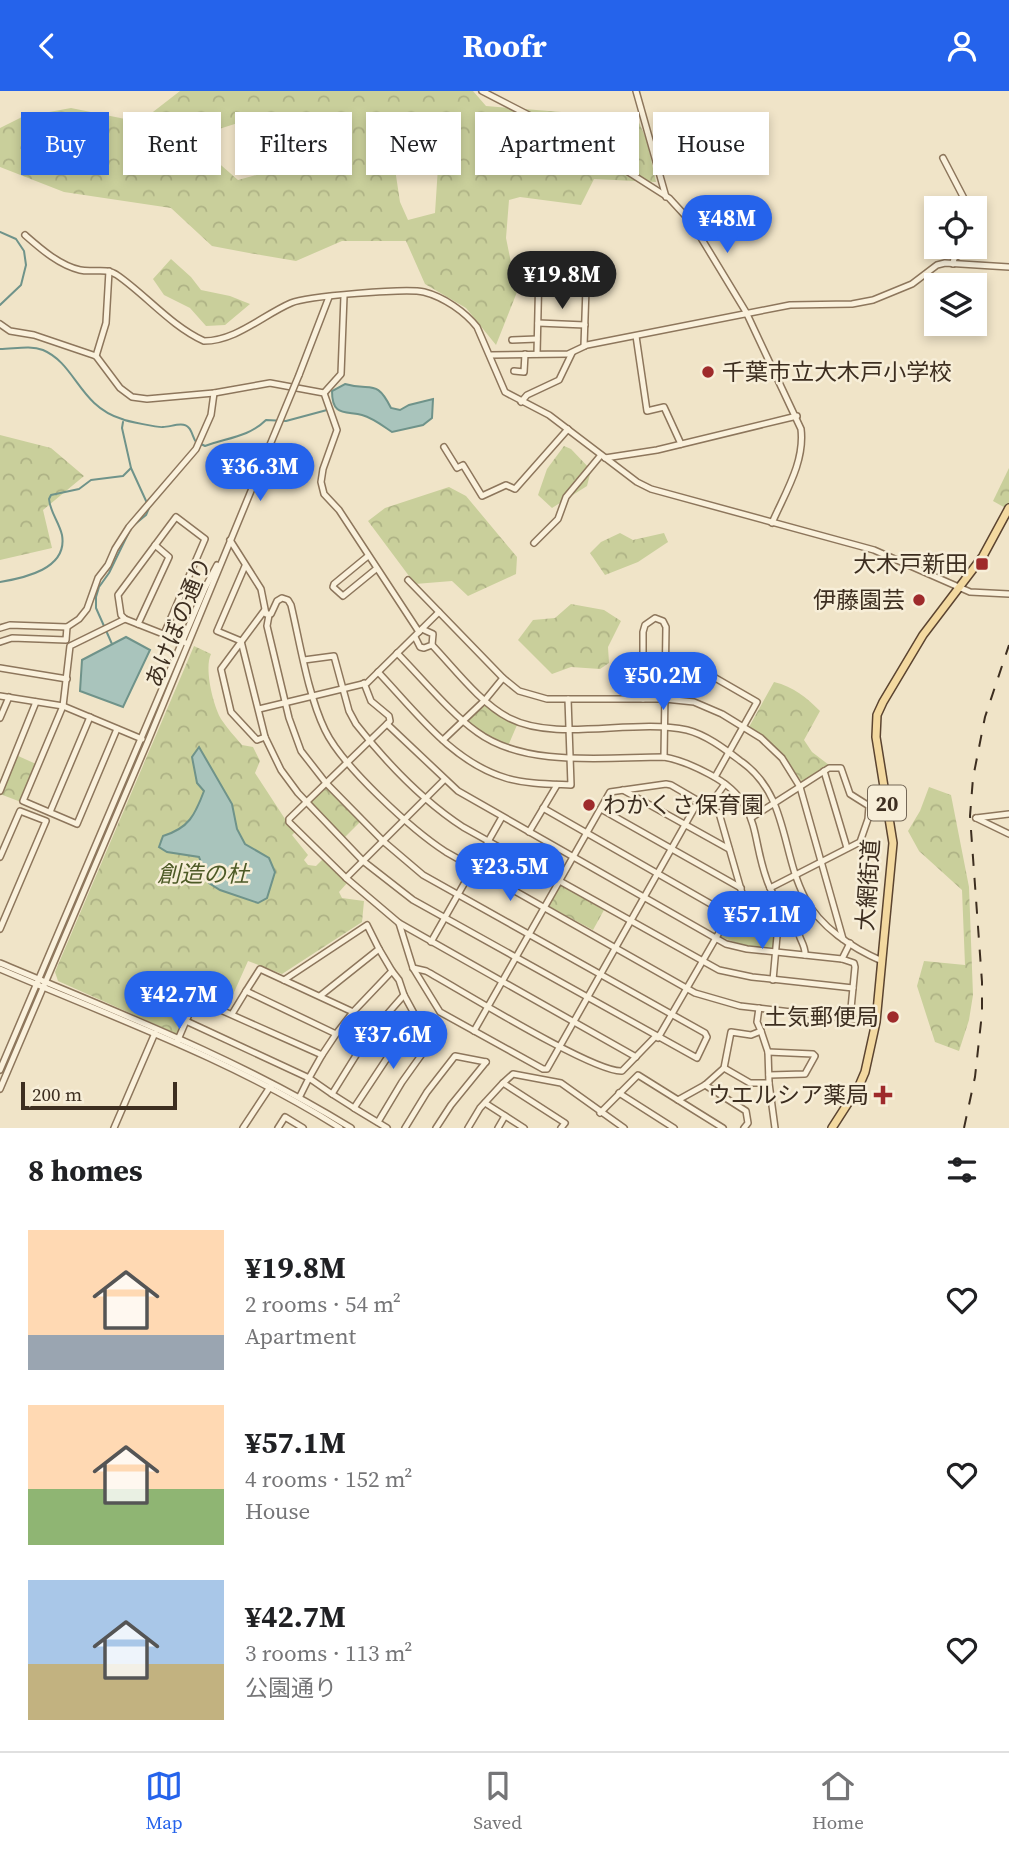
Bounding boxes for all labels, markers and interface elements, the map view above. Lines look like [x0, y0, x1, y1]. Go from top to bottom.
text: Roofr [462, 24, 547, 68]
icon: back [28, 27, 66, 65]
icon: person [943, 27, 981, 65]
chip: Buy [21, 112, 109, 175]
chip: Rent [123, 112, 221, 175]
chip: Filters [235, 112, 352, 175]
chip: New [366, 112, 461, 175]
chip: Apartment [475, 112, 639, 175]
chip: House [653, 112, 769, 175]
pin: ¥48M [686, 195, 768, 255]
map controls [924, 196, 987, 336]
button: locate [924, 196, 987, 259]
text: ¥48M [698, 202, 756, 234]
pin: ¥19.8M [505, 251, 619, 311]
text: ¥19.8M [523, 258, 601, 290]
button: layers [924, 273, 987, 336]
place label: 千葉市立大木戸小学校 [722, 356, 952, 388]
marker: 千葉市立大木戸小学校 [700, 364, 716, 380]
pin: ¥36.3M [203, 443, 317, 503]
text: ¥36.3M [221, 450, 299, 482]
place label: 大木戸新田 [853, 548, 968, 580]
street label: あけぼの通り [137, 552, 219, 692]
marker: 大木戸新田 [974, 556, 990, 572]
place label: 伊藤園芸 [813, 584, 905, 616]
marker: 伊藤園芸 [911, 592, 927, 608]
pin: ¥50.2M [606, 653, 720, 712]
text: ¥50.2M [624, 659, 702, 691]
road number: 20 [868, 785, 906, 821]
place label: わかくさ保育園 [603, 789, 764, 821]
marker: わかくさ保育園 [581, 797, 597, 813]
street label: 大網街道 [849, 838, 887, 932]
pin: ¥23.5M [453, 843, 567, 903]
text: ¥23.5M [471, 850, 549, 882]
park label: 創造の杜 [157, 858, 251, 890]
pin: ¥57.1M [705, 891, 819, 951]
text: ¥57.1M [723, 898, 801, 930]
pin: ¥42.7M [122, 971, 236, 1031]
text: ¥42.7M [140, 978, 218, 1010]
place label: 土気郵便局 [764, 1001, 879, 1033]
marker: 土気郵便局 [885, 1009, 901, 1025]
pin: ¥37.6M [336, 1011, 450, 1071]
text: ¥37.6M [354, 1018, 432, 1050]
scale bar [21, 1079, 177, 1111]
place label: ウエルシア薬局 [708, 1079, 869, 1111]
text: 200 m [32, 1081, 82, 1107]
marker: ウエルシア薬局 [875, 1087, 891, 1103]
text: 8 homes [28, 1150, 143, 1191]
icon: filters [943, 1151, 981, 1189]
text: ¥19.8M [245, 1247, 346, 1288]
icon: home [84, 1258, 168, 1342]
icon: heart [943, 1281, 981, 1319]
text: 2 rooms · 54 m² [245, 1288, 401, 1320]
text: Apartment [245, 1320, 356, 1352]
text: ¥57.1M [245, 1422, 346, 1463]
icon: home [84, 1433, 168, 1517]
icon: heart [943, 1456, 981, 1494]
text: 4 rooms · 152 m² [245, 1463, 412, 1495]
text: House [245, 1495, 310, 1527]
text: ¥42.7M [245, 1596, 346, 1637]
icon: home [84, 1608, 168, 1692]
icon: heart [943, 1631, 981, 1669]
text: 3 rooms · 113 m² [245, 1637, 412, 1669]
text: 公園通り [245, 1672, 337, 1704]
tab: Map [145, 1767, 183, 1835]
tab: Saved [473, 1767, 522, 1835]
tab: Home [812, 1767, 864, 1835]

